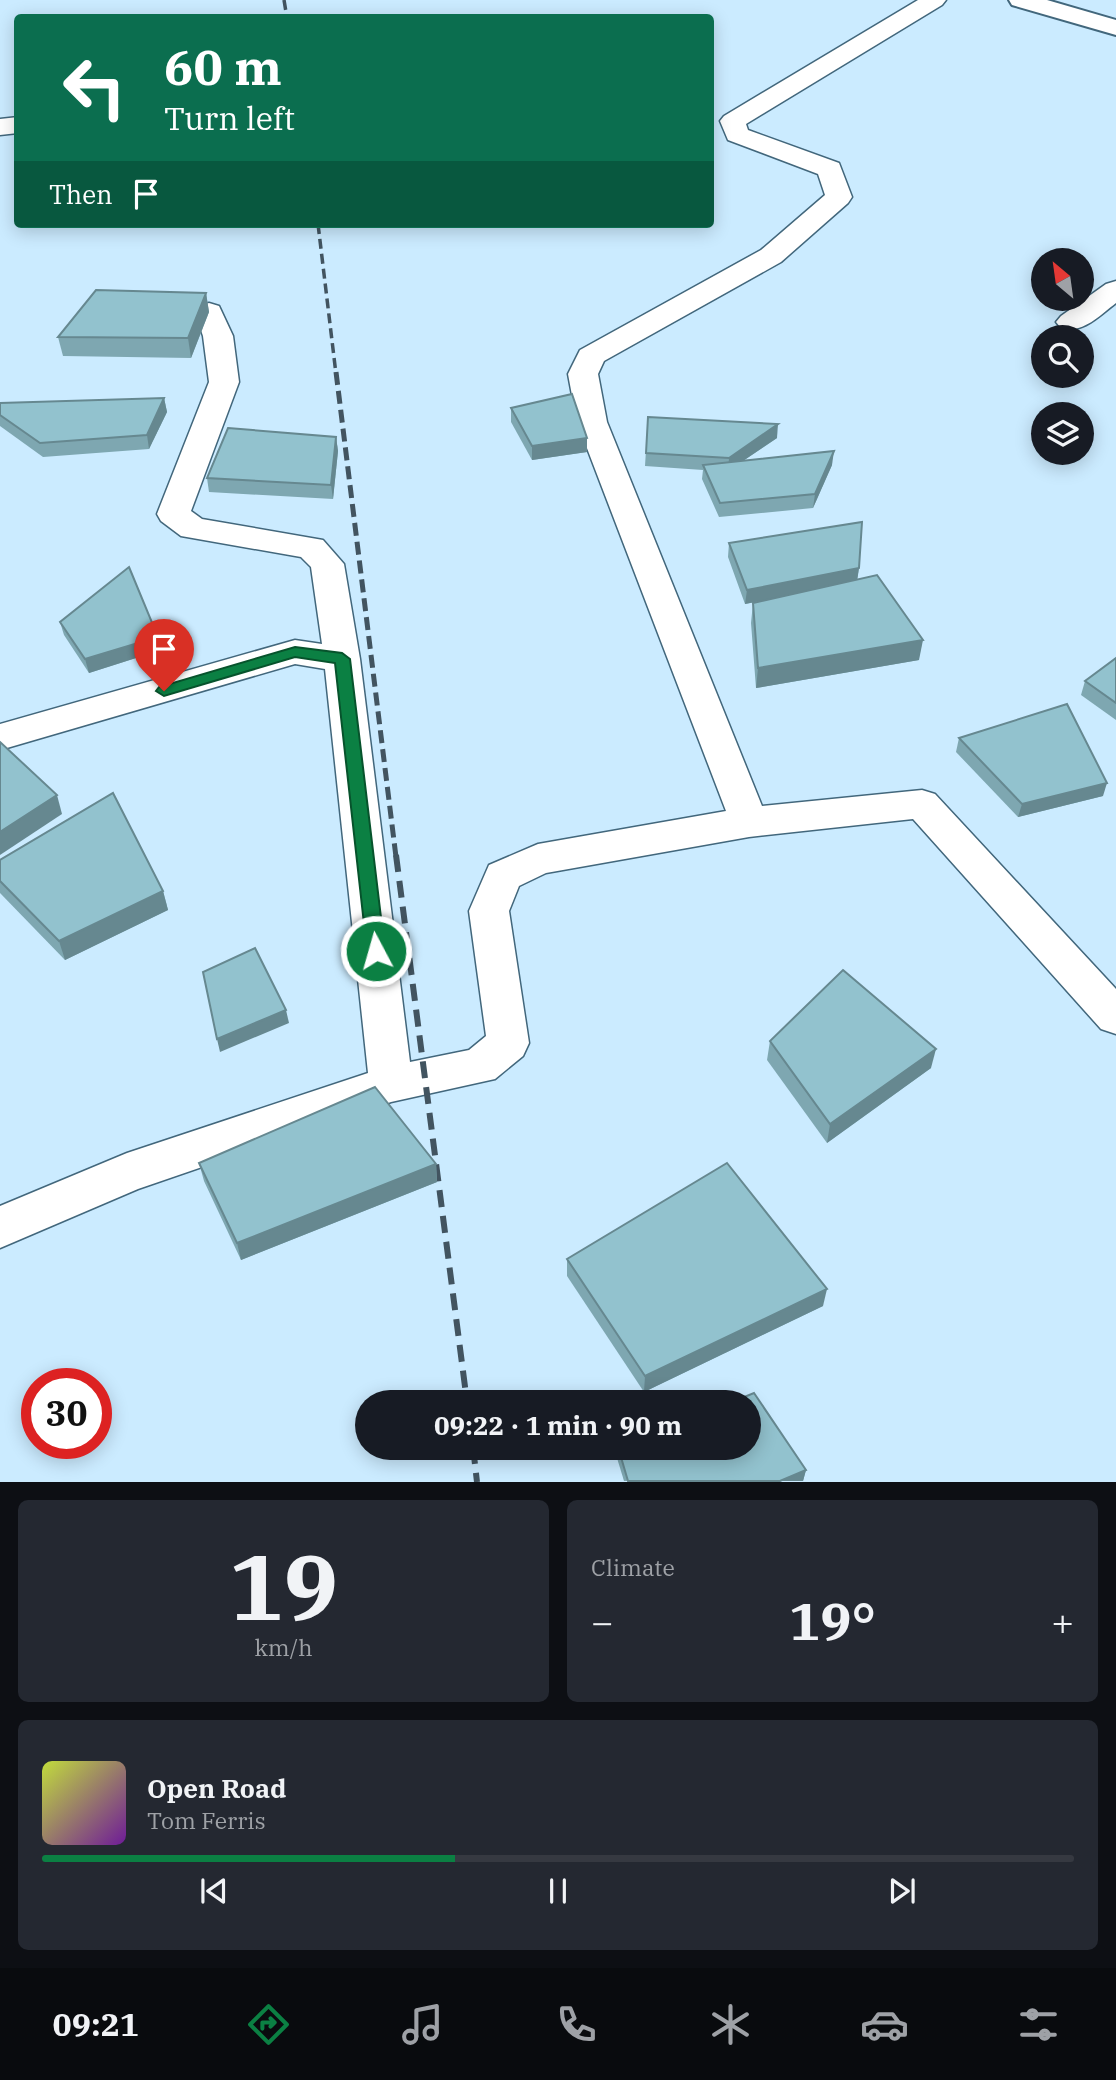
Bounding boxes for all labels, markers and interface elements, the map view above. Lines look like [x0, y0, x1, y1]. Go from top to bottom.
text: 60 m [164, 35, 282, 98]
icon: left [49, 42, 140, 133]
text: Turn left [164, 97, 295, 139]
icon: arrive [127, 175, 165, 213]
text: Then [49, 177, 113, 211]
north arrow [1031, 248, 1094, 312]
map controls [1031, 248, 1094, 465]
button: search [1031, 325, 1094, 388]
button: layers [1031, 402, 1094, 465]
pin [134, 619, 194, 691]
icon: arrive [145, 630, 183, 668]
position arrow [339, 914, 413, 988]
speed limit sign: 30 [21, 1368, 112, 1459]
text: 09:22 · 1 min · 90 m [434, 1408, 682, 1442]
text: 19 [229, 1527, 338, 1645]
text: Climate [591, 1552, 675, 1582]
text: 19° [789, 1587, 876, 1654]
text: − [591, 1597, 614, 1646]
text: + [1051, 1597, 1074, 1646]
text: km/h [254, 1632, 313, 1662]
text: Open Road [147, 1771, 286, 1805]
text: Tom Ferris [147, 1805, 266, 1835]
icon: previous [195, 1872, 233, 1910]
icon: pause [539, 1872, 577, 1910]
icon: next [883, 1872, 921, 1910]
icon: directions [244, 2000, 293, 2049]
icon: music [398, 2000, 447, 2049]
icon: phone [552, 2000, 601, 2049]
icon: climate [706, 2000, 755, 2049]
icon: car [860, 2000, 909, 2049]
icon: filters [1014, 2000, 1063, 2049]
text: 09:21 [53, 2003, 139, 2045]

